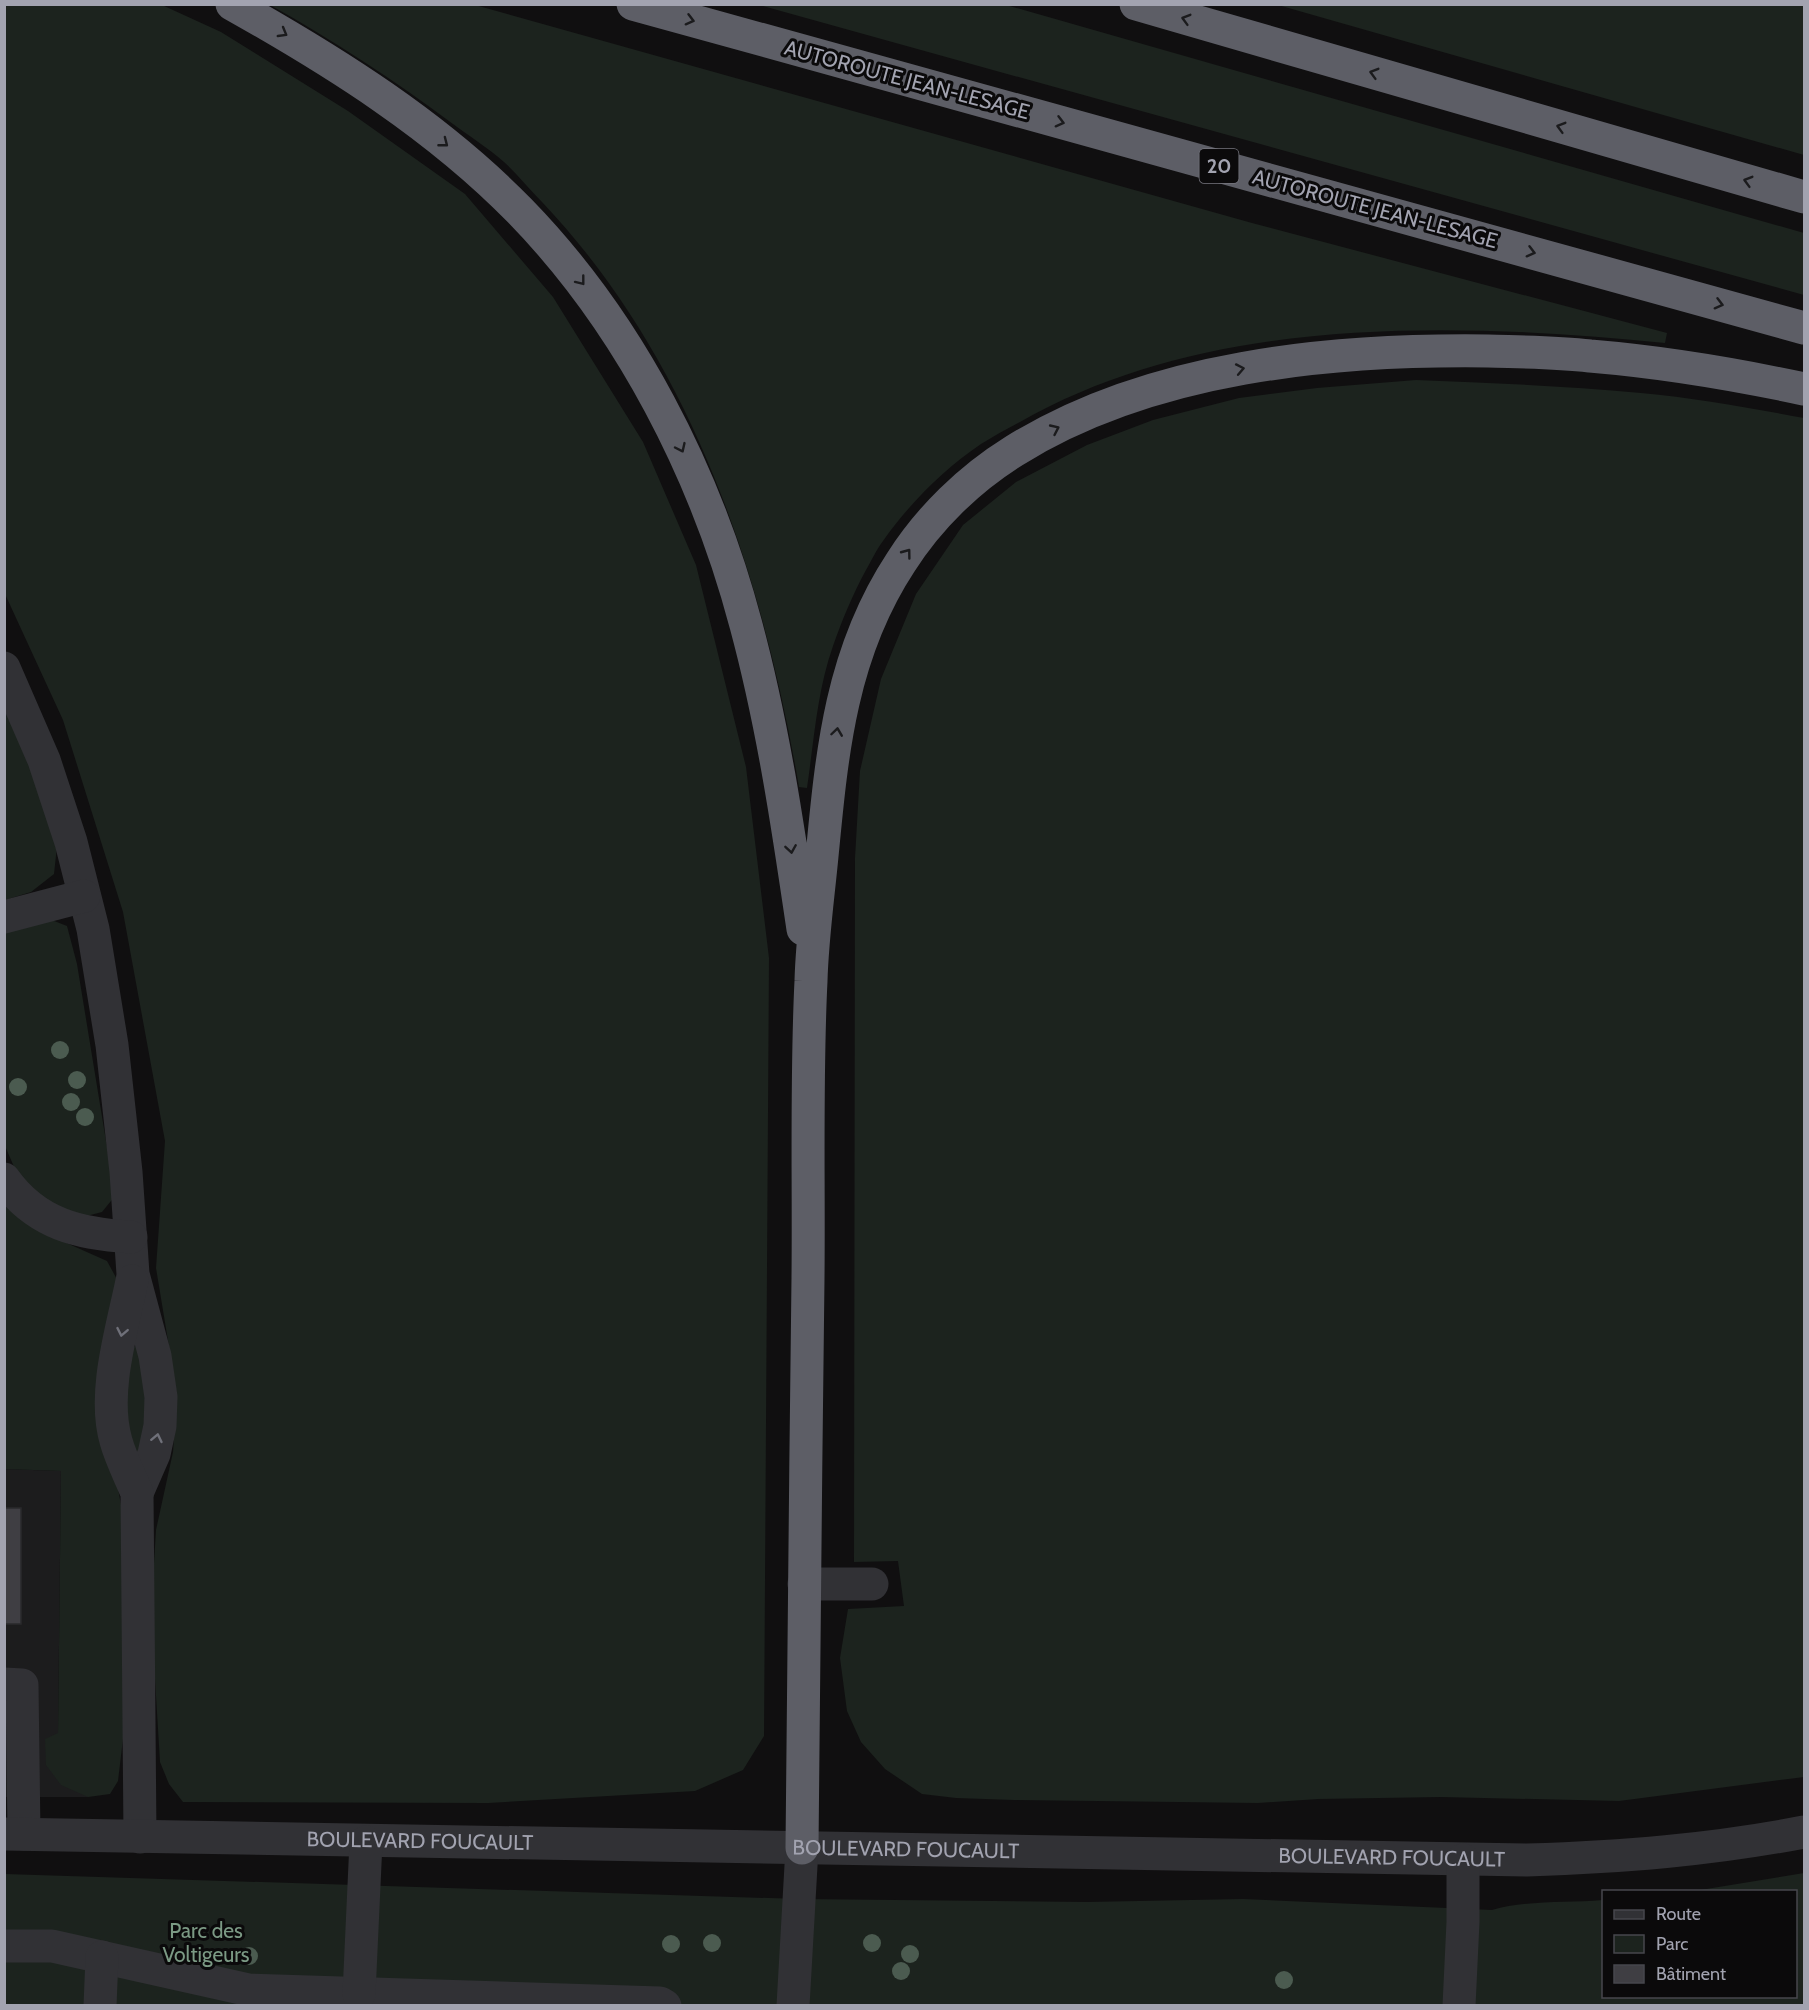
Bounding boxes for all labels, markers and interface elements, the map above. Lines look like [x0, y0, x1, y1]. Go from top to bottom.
one-way arrow [684, 13, 694, 25]
one-way arrow [1181, 14, 1192, 26]
one-way arrow [277, 26, 287, 38]
street label: AUTOROUTE JEAN-LESAGE [782, 35, 1032, 124]
one-way arrow [1369, 68, 1379, 80]
one-way arrow [1054, 115, 1065, 127]
one-way arrow [1556, 122, 1567, 134]
one-way arrow [437, 136, 448, 147]
road number: 20 [1200, 149, 1238, 183]
street label: AUTOROUTE JEAN-LESAGE [1250, 164, 1500, 253]
one-way arrow [1743, 176, 1754, 188]
one-way arrow [1526, 245, 1536, 258]
one-way arrow [574, 274, 585, 285]
one-way arrow [1714, 297, 1724, 310]
one-way arrow [1235, 363, 1245, 376]
one-way arrow [1049, 424, 1060, 436]
one-way arrow [673, 442, 685, 453]
one-way arrow [900, 548, 911, 559]
one-way arrow [830, 728, 842, 737]
one-way arrow [784, 844, 797, 854]
one-way arrow [116, 1326, 129, 1336]
one-way arrow [150, 1433, 163, 1443]
street label: BOULEVARD FOUCAULT [306, 1826, 534, 1855]
street label: BOULEVARD FOUCAULT [792, 1834, 1019, 1863]
street label: BOULEVARD FOUCAULT [1278, 1843, 1505, 1872]
legend [1602, 1890, 1797, 1998]
text: Route [1656, 1903, 1701, 1925]
park label: Parc des Voltigeurs [162, 1918, 250, 1967]
text: Parc [1656, 1933, 1688, 1955]
text: Bâtiment [1656, 1963, 1726, 1985]

